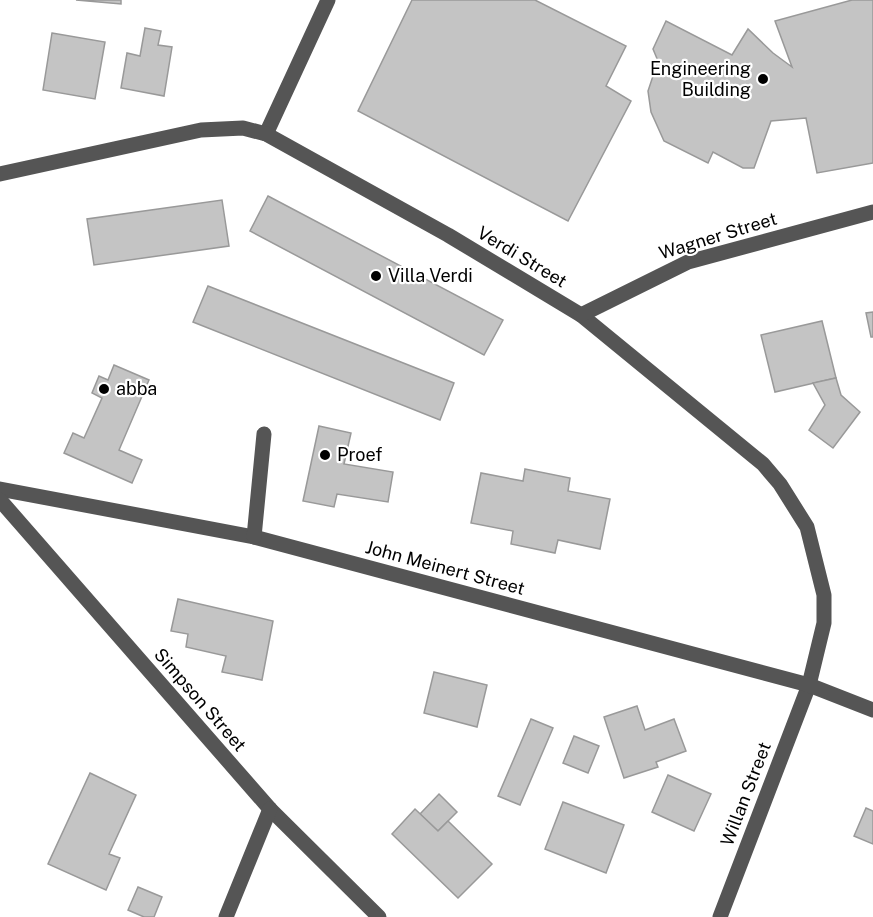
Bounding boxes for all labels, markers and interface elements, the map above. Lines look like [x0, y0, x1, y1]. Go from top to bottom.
place label: Engineering Building [650, 58, 751, 100]
marker: Engineering Building [756, 72, 770, 86]
street label: Wagner Street [656, 208, 779, 263]
street label: Verdi Street [474, 222, 571, 291]
place label: Villa Verdi [388, 265, 473, 286]
marker: Villa Verdi [369, 269, 383, 283]
place label: abba [116, 378, 157, 399]
marker: abba [97, 382, 111, 396]
place label: Proef [337, 444, 383, 465]
marker: Proef [318, 448, 332, 462]
street label: John Meinert Street [363, 536, 527, 599]
street label: Simpson Street [150, 644, 251, 755]
street label: Willan Street [716, 739, 775, 849]

